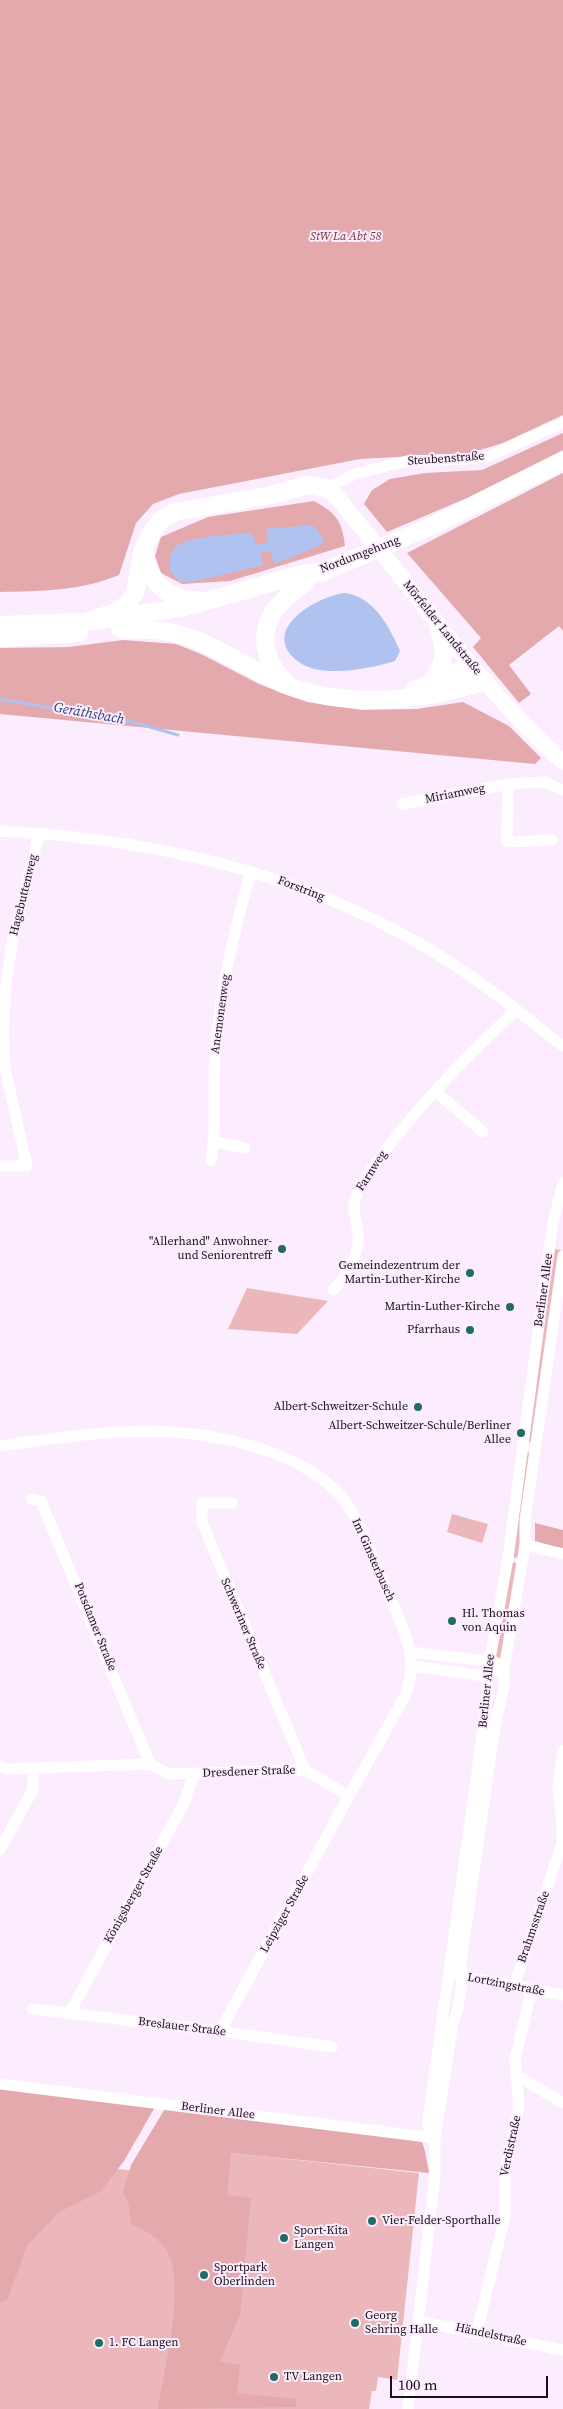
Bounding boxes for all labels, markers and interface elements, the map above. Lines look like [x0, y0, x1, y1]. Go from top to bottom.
park label: StW La Abt 58 [310, 230, 382, 244]
street label: Steubenstraße [407, 449, 485, 469]
street label: Nordumgehung [318, 533, 402, 577]
street label: Mörfelder Landstraße [399, 578, 485, 678]
water label: Geräthsbach [52, 700, 126, 728]
street label: Miriamweg [424, 781, 486, 807]
street label: Hagebuttenweg [7, 853, 41, 937]
street label: Forstring [275, 873, 327, 905]
street label: Anemonenweg [208, 973, 234, 1055]
street label: Farnweg [354, 1148, 390, 1194]
place label: "Allerhand" Anwohner- und Seniorentreff [149, 1235, 272, 1263]
marker: "Allerhand" Anwohner- und Seniorentreff [276, 1243, 288, 1255]
street label: Berliner Allee [532, 1252, 556, 1328]
place label: Gemeindezentrum der Martin-Luther-Kirche [339, 1259, 460, 1287]
marker: Gemeindezentrum der Martin-Luther-Kirche [464, 1267, 476, 1279]
place label: Martin-Luther-Kirche [384, 1300, 500, 1314]
marker: Martin-Luther-Kirche [504, 1301, 516, 1313]
place label: Pfarrhaus [407, 1323, 460, 1337]
marker: Pfarrhaus [464, 1324, 476, 1336]
place label: Albert-Schweitzer-Schule [273, 1400, 408, 1414]
marker: Albert-Schweitzer-Schule [412, 1401, 424, 1413]
place label: Albert-Schweitzer-Schule/Berliner Allee [328, 1419, 511, 1447]
marker: Albert-Schweitzer-Schule/Berliner Allee [515, 1427, 527, 1439]
street label: Im Ginsterbusch [348, 1516, 398, 1604]
street label: Schweriner Straße [217, 1576, 269, 1672]
street label: Potsdamer Straße [71, 1581, 119, 1673]
place label: Hl. Thomas von Aquin [462, 1607, 525, 1635]
marker: Hl. Thomas von Aquin [446, 1615, 458, 1627]
street label: Berliner Allee [476, 1653, 498, 1729]
street label: Dresdener Straße [202, 1763, 296, 1781]
street label: Königsberger Straße [101, 1844, 167, 1946]
street label: Leipziger Straße [258, 1872, 312, 1956]
street label: Brahmsstraße [515, 1889, 553, 1965]
street label: Lortzingstraße [466, 1970, 546, 2000]
street label: Breslauer Straße [137, 2014, 227, 2040]
street label: Berliner Allee [180, 2099, 256, 2123]
street label: Verdistraße [498, 2114, 524, 2178]
place label: Vier-Felder-Sporthalle [382, 2214, 501, 2228]
marker: Vier-Felder-Sporthalle [366, 2215, 378, 2227]
place label: Sport-Kita Langen [294, 2224, 348, 2252]
marker: Sport-Kita Langen [278, 2232, 290, 2244]
place label: Sportpark Oberlinden [214, 2261, 275, 2289]
marker: Sportpark Oberlinden [198, 2269, 210, 2281]
place label: Georg Sehring Halle [365, 2309, 438, 2337]
marker: Georg Sehring Halle [349, 2317, 361, 2329]
street label: Händelstraße [454, 2320, 528, 2350]
place label: 1. FC Langen [109, 2336, 179, 2350]
marker: 1. FC Langen [93, 2337, 105, 2349]
scale bar [393, 2366, 550, 2398]
place label: TV Langen [284, 2370, 342, 2384]
marker: TV Langen [268, 2371, 280, 2383]
text: 100 m [398, 2374, 438, 2395]

